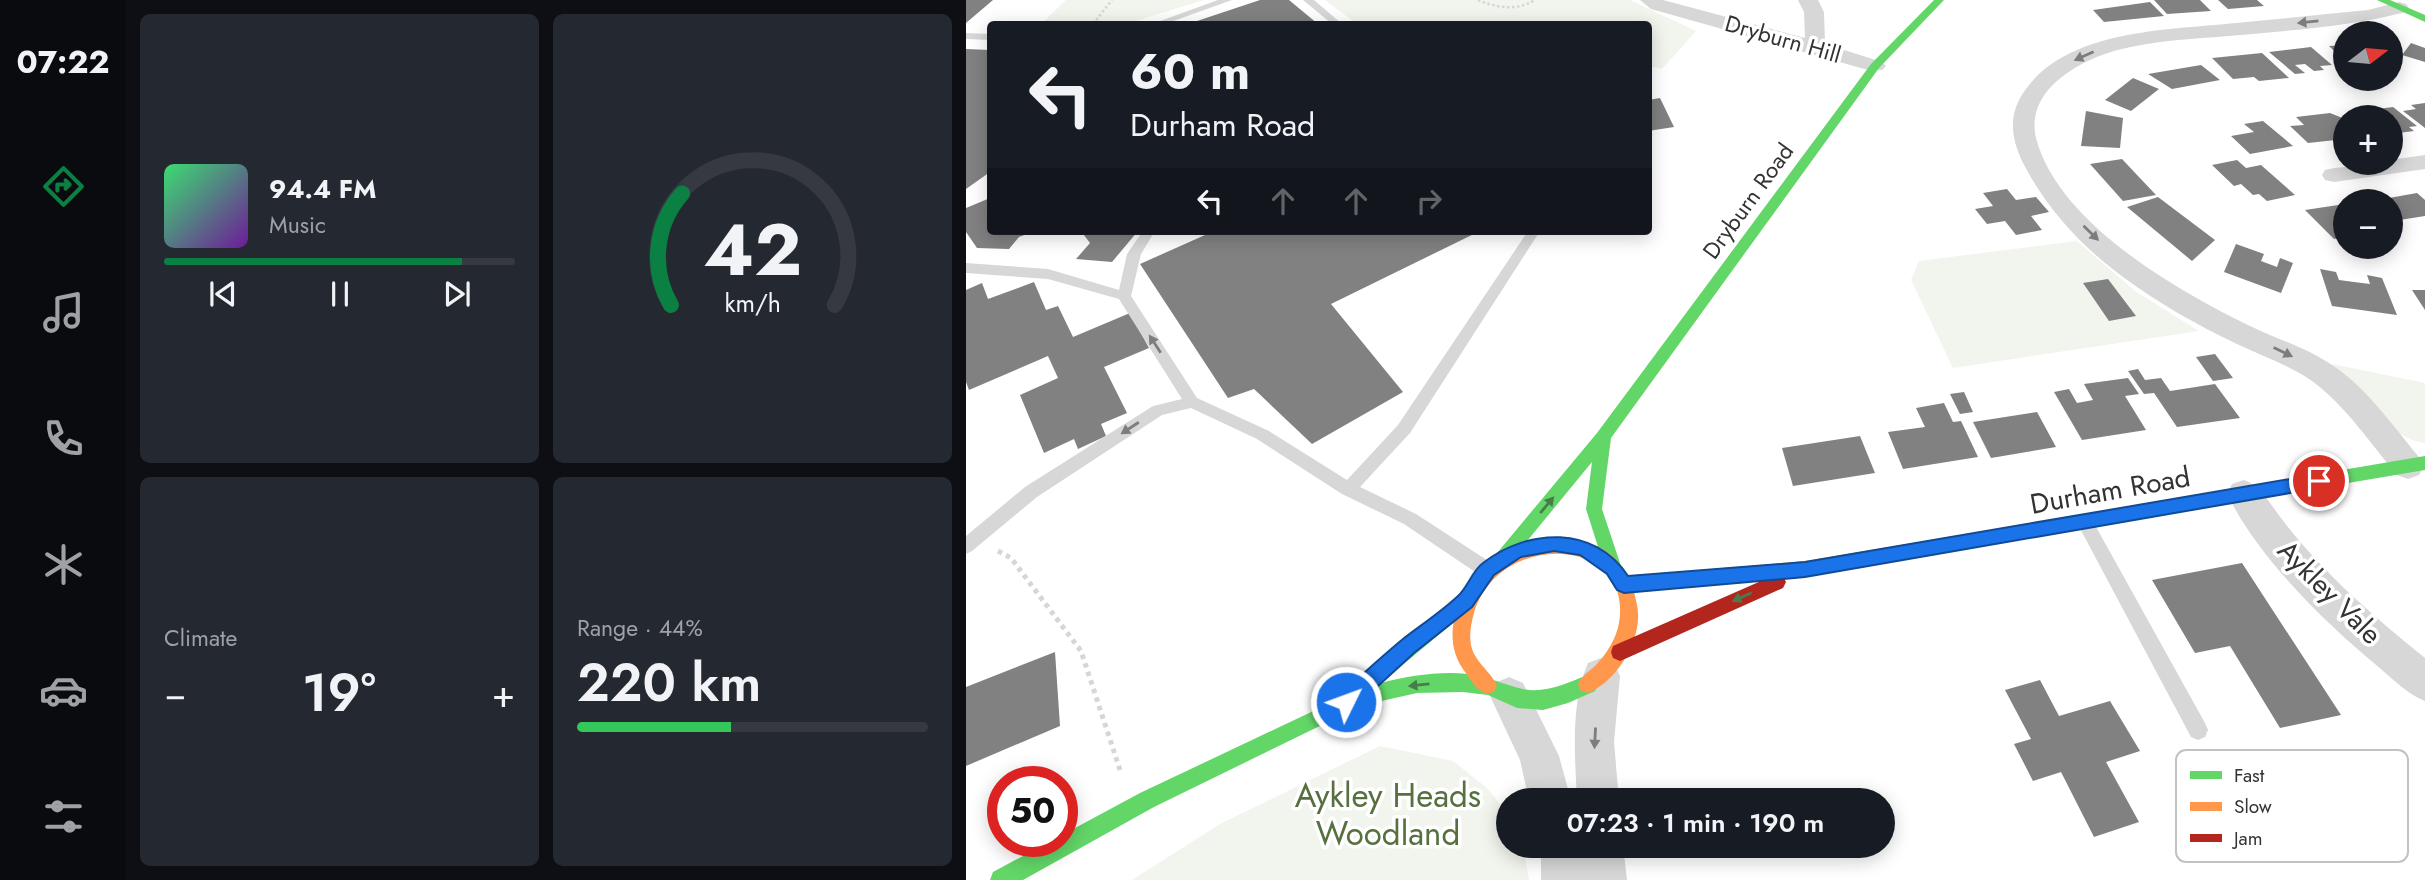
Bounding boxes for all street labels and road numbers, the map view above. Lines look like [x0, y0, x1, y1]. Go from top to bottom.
street label: Dryburn Hill [1721, 6, 1845, 72]
street label: Dryburn Road [1694, 136, 1802, 266]
street label: Durham Road [2027, 456, 2193, 525]
street label: Aykley Vale [2268, 531, 2391, 654]

